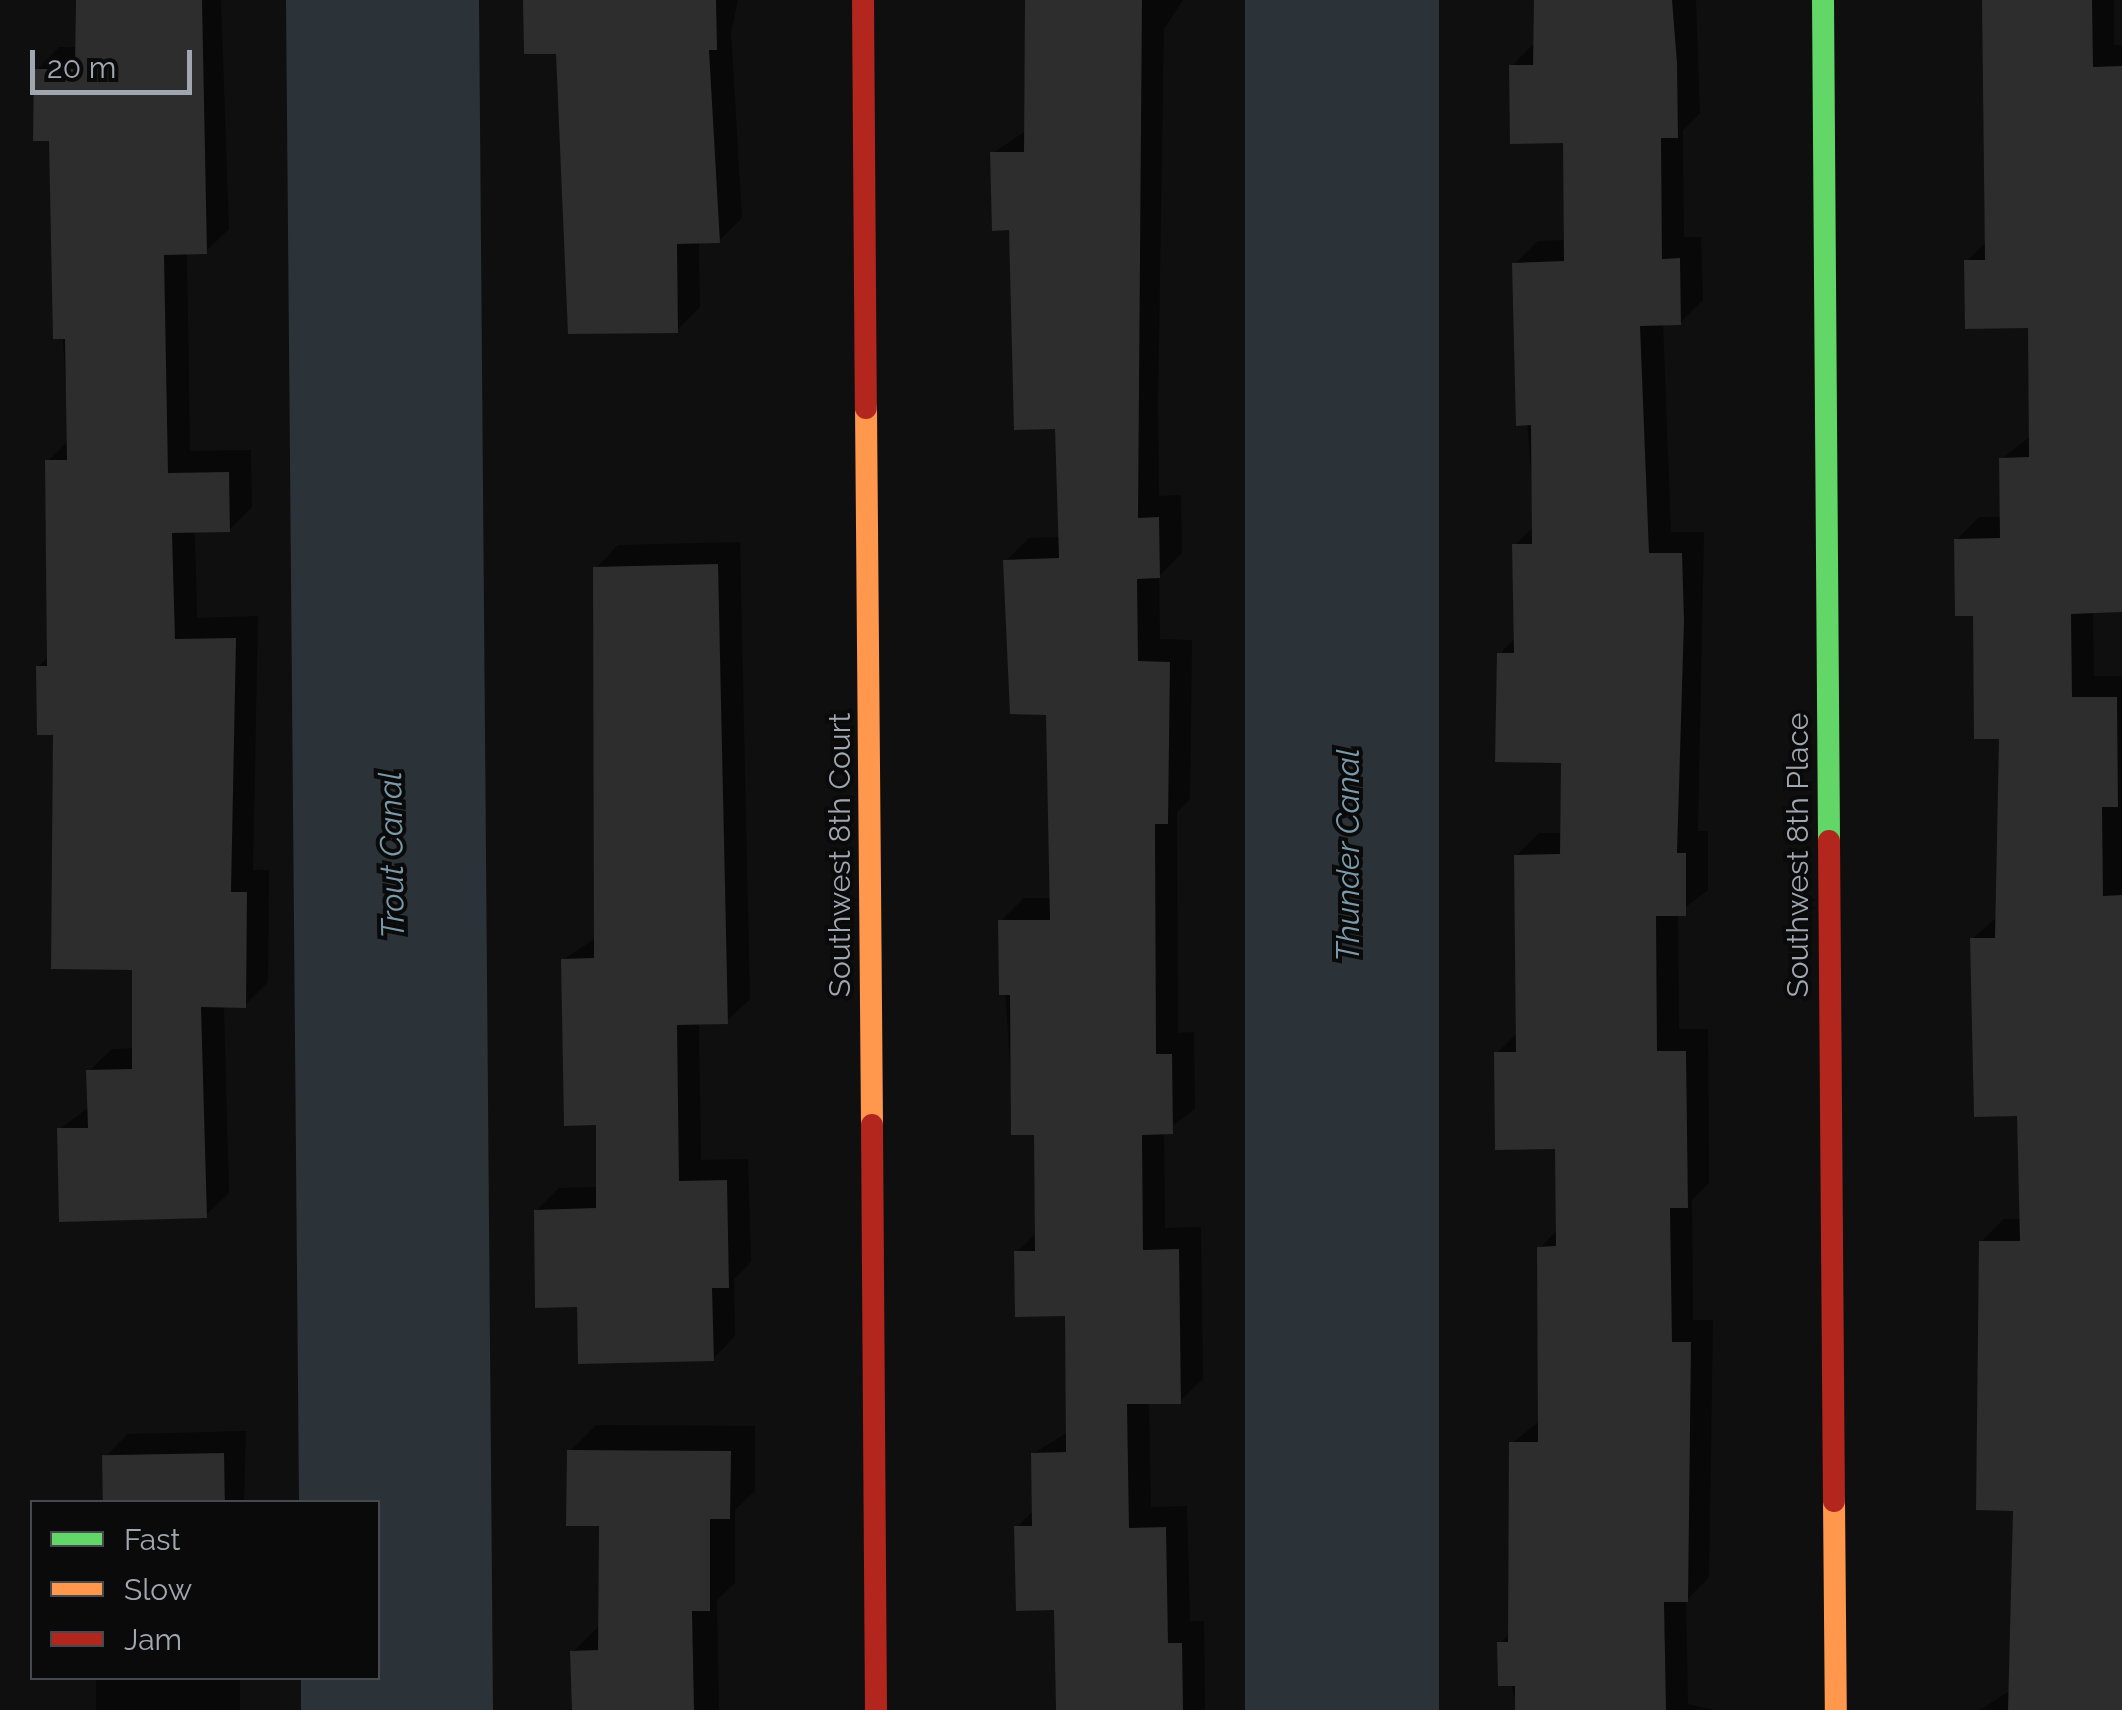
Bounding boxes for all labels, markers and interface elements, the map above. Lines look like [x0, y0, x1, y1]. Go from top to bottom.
scale bar [35, 30, 198, 92]
text: 20 m [47, 50, 116, 85]
street label: Southwest 8th Court [822, 713, 858, 997]
street label: Southwest 8th Place [1780, 713, 1816, 997]
water label: Thunder Canal [1329, 748, 1367, 962]
water label: Trout Canal [371, 771, 413, 939]
legend [30, 1500, 380, 1680]
text: Fast [124, 1522, 181, 1557]
text: Slow [124, 1572, 192, 1607]
text: Jam [124, 1622, 182, 1657]

